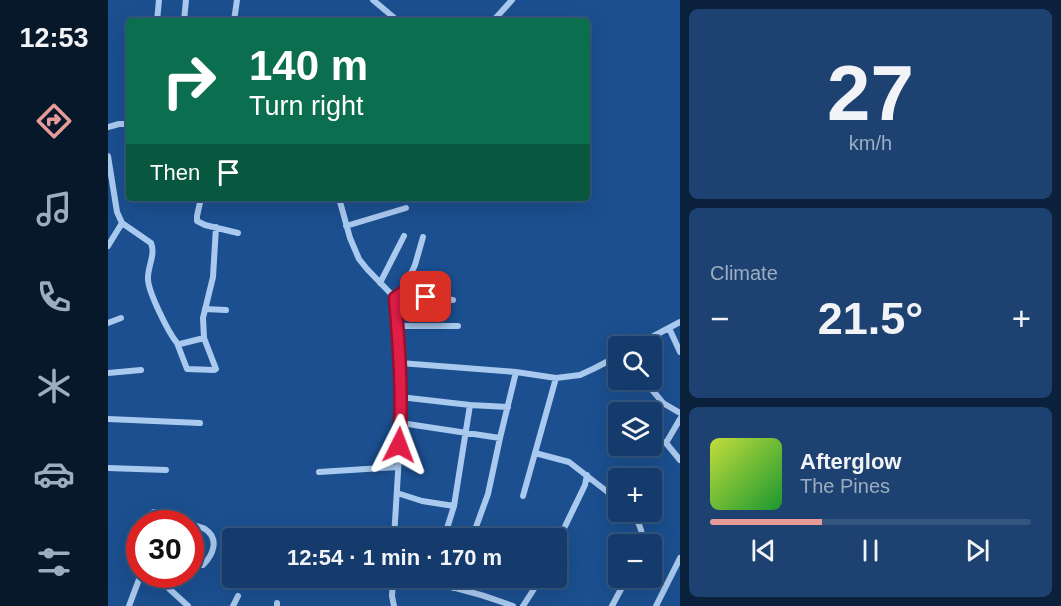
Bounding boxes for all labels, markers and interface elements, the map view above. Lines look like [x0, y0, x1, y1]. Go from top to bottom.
text: 12:53 [19, 23, 89, 53]
icon: right [150, 42, 228, 120]
text: 140 m [249, 42, 368, 89]
text: 27 [827, 49, 914, 137]
text: Turn right [249, 91, 364, 121]
icon: directions [33, 100, 75, 142]
text: km/h [849, 132, 892, 154]
icon: arrive [212, 156, 245, 189]
text: Then [150, 160, 200, 185]
icon: music [33, 188, 75, 230]
text: Climate [710, 262, 778, 284]
pin [400, 271, 451, 322]
icon: phone [33, 276, 75, 318]
icon: arrive [409, 280, 442, 313]
text: 21.5° [818, 293, 923, 344]
text: − [710, 300, 729, 337]
text: + [1012, 300, 1031, 337]
map controls [608, 336, 662, 588]
button: search [608, 336, 662, 390]
icon: climate [33, 365, 75, 407]
button: layers [608, 402, 662, 456]
position arrow [367, 413, 431, 477]
text: Afterglow [800, 449, 901, 474]
icon: car [33, 453, 75, 495]
button: + [608, 468, 662, 522]
text: The Pines [800, 475, 890, 497]
speed limit sign: 30 [126, 510, 204, 588]
button: − [608, 534, 662, 588]
icon: previous [747, 534, 780, 567]
icon: pause [854, 534, 887, 567]
icon: next [961, 534, 994, 567]
icon: filters [33, 541, 75, 583]
text: 12:54 · 1 min · 170 m [287, 545, 502, 570]

